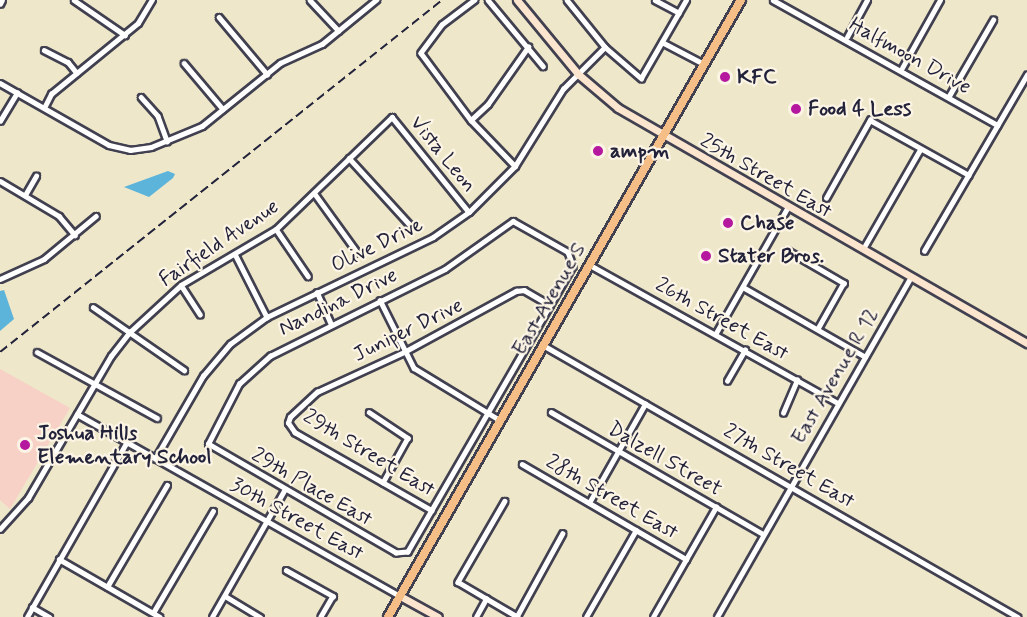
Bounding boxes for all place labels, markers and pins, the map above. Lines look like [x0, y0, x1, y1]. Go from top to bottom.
place label: KFC [737, 64, 777, 90]
marker: KFC [718, 70, 732, 84]
place label: Food 4 Less [808, 96, 911, 122]
marker: Food 4 Less [789, 102, 803, 116]
place label: ampm [610, 138, 669, 164]
marker: ampm [591, 144, 605, 158]
place label: Chase [740, 210, 794, 236]
marker: Chase [721, 216, 735, 230]
place label: Stater Bros. [718, 243, 825, 269]
marker: Stater Bros. [699, 249, 713, 263]
place label: Joshua Hills Elementary School [37, 420, 212, 470]
marker: Joshua Hills Elementary School [18, 438, 32, 452]

